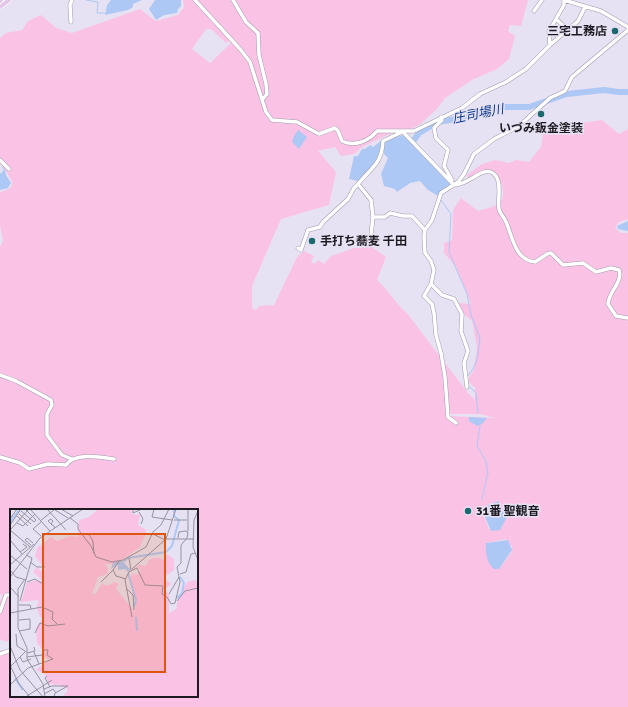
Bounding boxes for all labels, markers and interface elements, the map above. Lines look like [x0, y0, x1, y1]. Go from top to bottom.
place label: 三宅工務店 [547, 24, 607, 39]
marker: 三宅工務店 [610, 26, 620, 36]
water label: 庄司場川 [451, 101, 507, 127]
marker: いづみ鈑金塗装 [536, 109, 546, 119]
place label: いづみ鈑金塗装 [499, 121, 583, 136]
place label: 手打ち蕎麦 千田 [320, 234, 407, 249]
marker: 手打ち蕎麦 千田 [307, 236, 317, 246]
place label: 31番 聖観音 [476, 504, 540, 519]
marker: 31番 聖観音 [463, 506, 473, 516]
inset map [10, 509, 198, 697]

